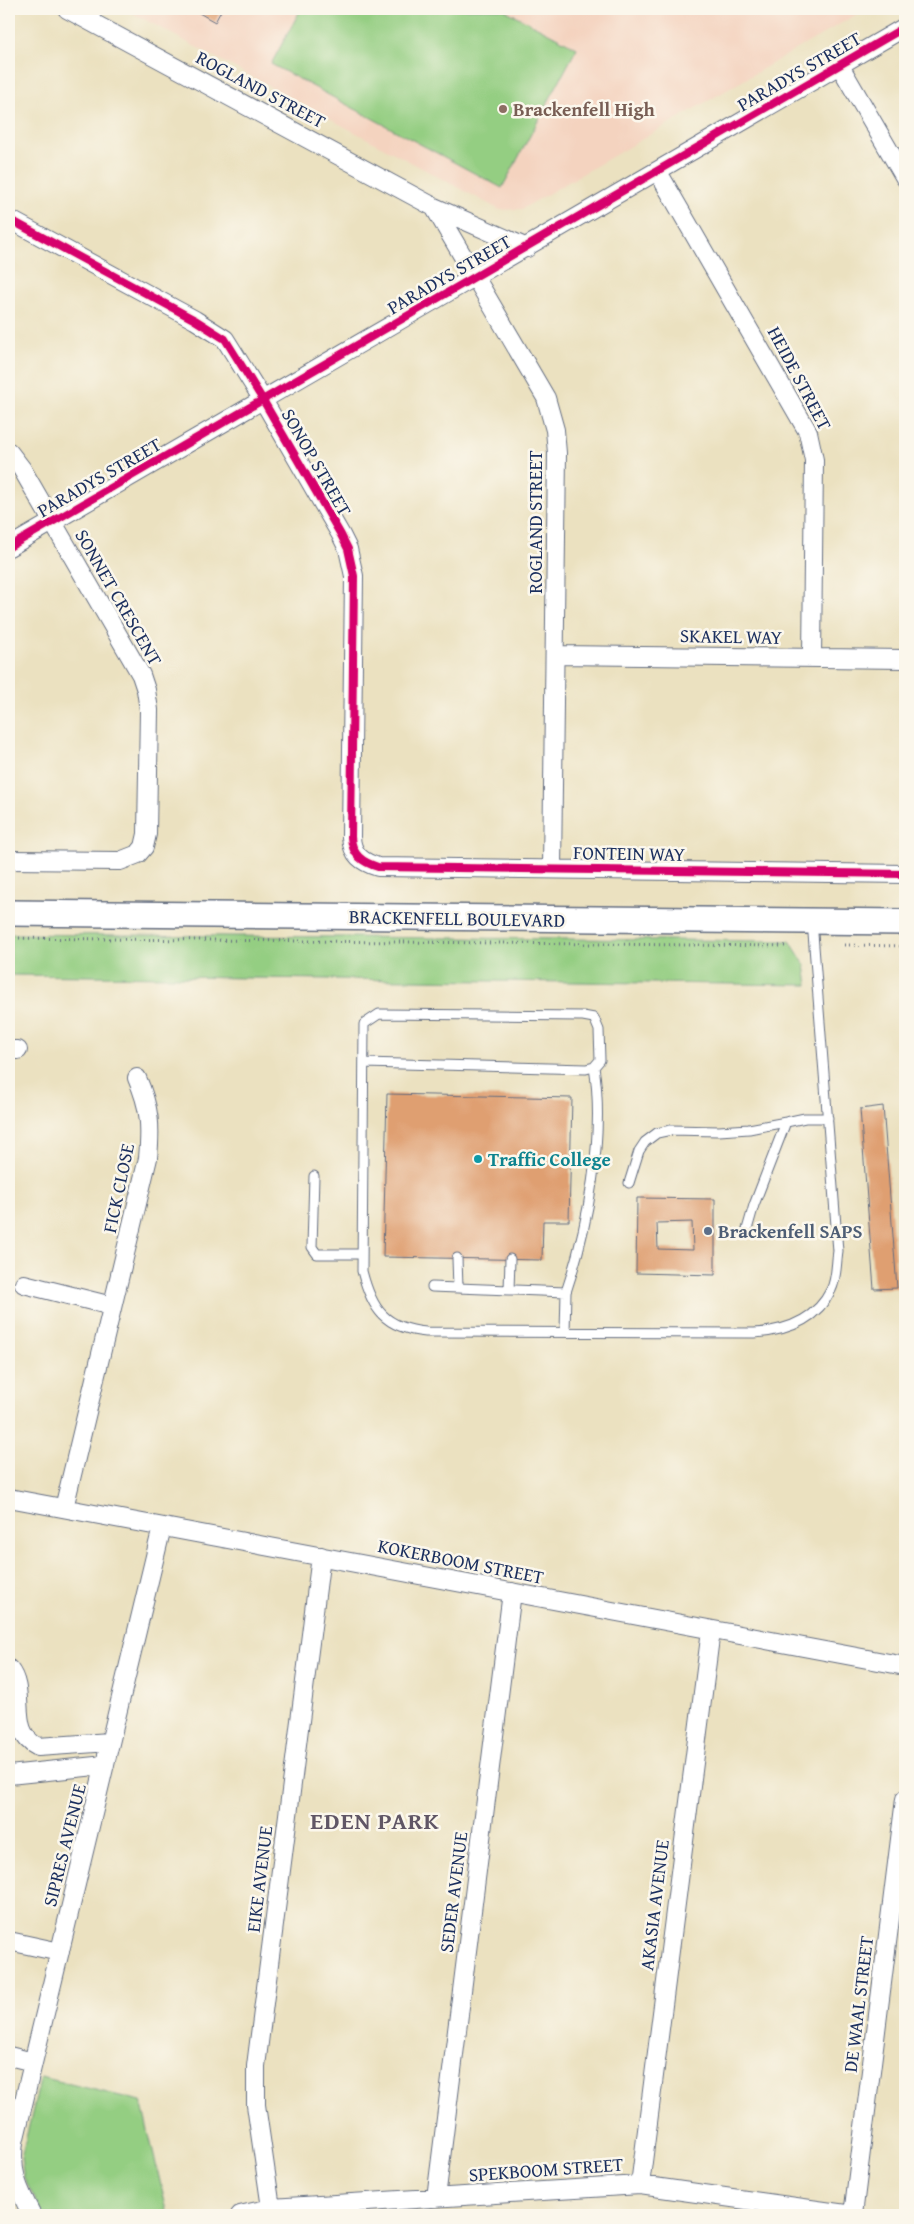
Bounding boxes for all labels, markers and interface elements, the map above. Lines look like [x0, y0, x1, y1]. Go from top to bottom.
street label: PARADYS STREET [732, 24, 867, 118]
street label: ROGLAND STREET [191, 43, 331, 135]
place label: Brackenfell High [513, 95, 655, 123]
marker: Brackenfell High [497, 103, 509, 115]
street label: PARADYS STREET [382, 227, 517, 321]
street label: HEIDE STREET [761, 321, 839, 435]
street label: SONOP STREET [275, 403, 359, 521]
street label: PARADYS STREET [32, 430, 167, 524]
street label: ROGLAND STREET [521, 450, 549, 594]
street label: SONNET CRESCENT [69, 524, 170, 671]
street label: SKAKEL WAY [680, 621, 783, 651]
street label: FONTEIN WAY [573, 838, 686, 868]
street label: BRACKENFELL BOULEVARD [349, 902, 565, 934]
street label: FICK CLOSE [95, 1140, 141, 1235]
place label: Traffic College [488, 1145, 611, 1173]
marker: Traffic College [472, 1153, 484, 1165]
place label: Brackenfell SAPS [718, 1217, 863, 1245]
marker: Brackenfell SAPS [702, 1225, 714, 1237]
street label: KOKERBOOM STREET [376, 1531, 547, 1591]
street label: SIPRES AVENUE [35, 1780, 93, 1910]
district label: EDEN PARK [310, 1803, 440, 1838]
street label: EIKE AVENUE [239, 1824, 279, 1934]
street label: SEDER AVENUE [432, 1829, 474, 1954]
street label: AKASIA AVENUE [632, 1838, 676, 1972]
street label: DE WAAL STREET [836, 1934, 880, 2074]
street label: SPEKBOOM STREET [468, 2150, 624, 2188]

